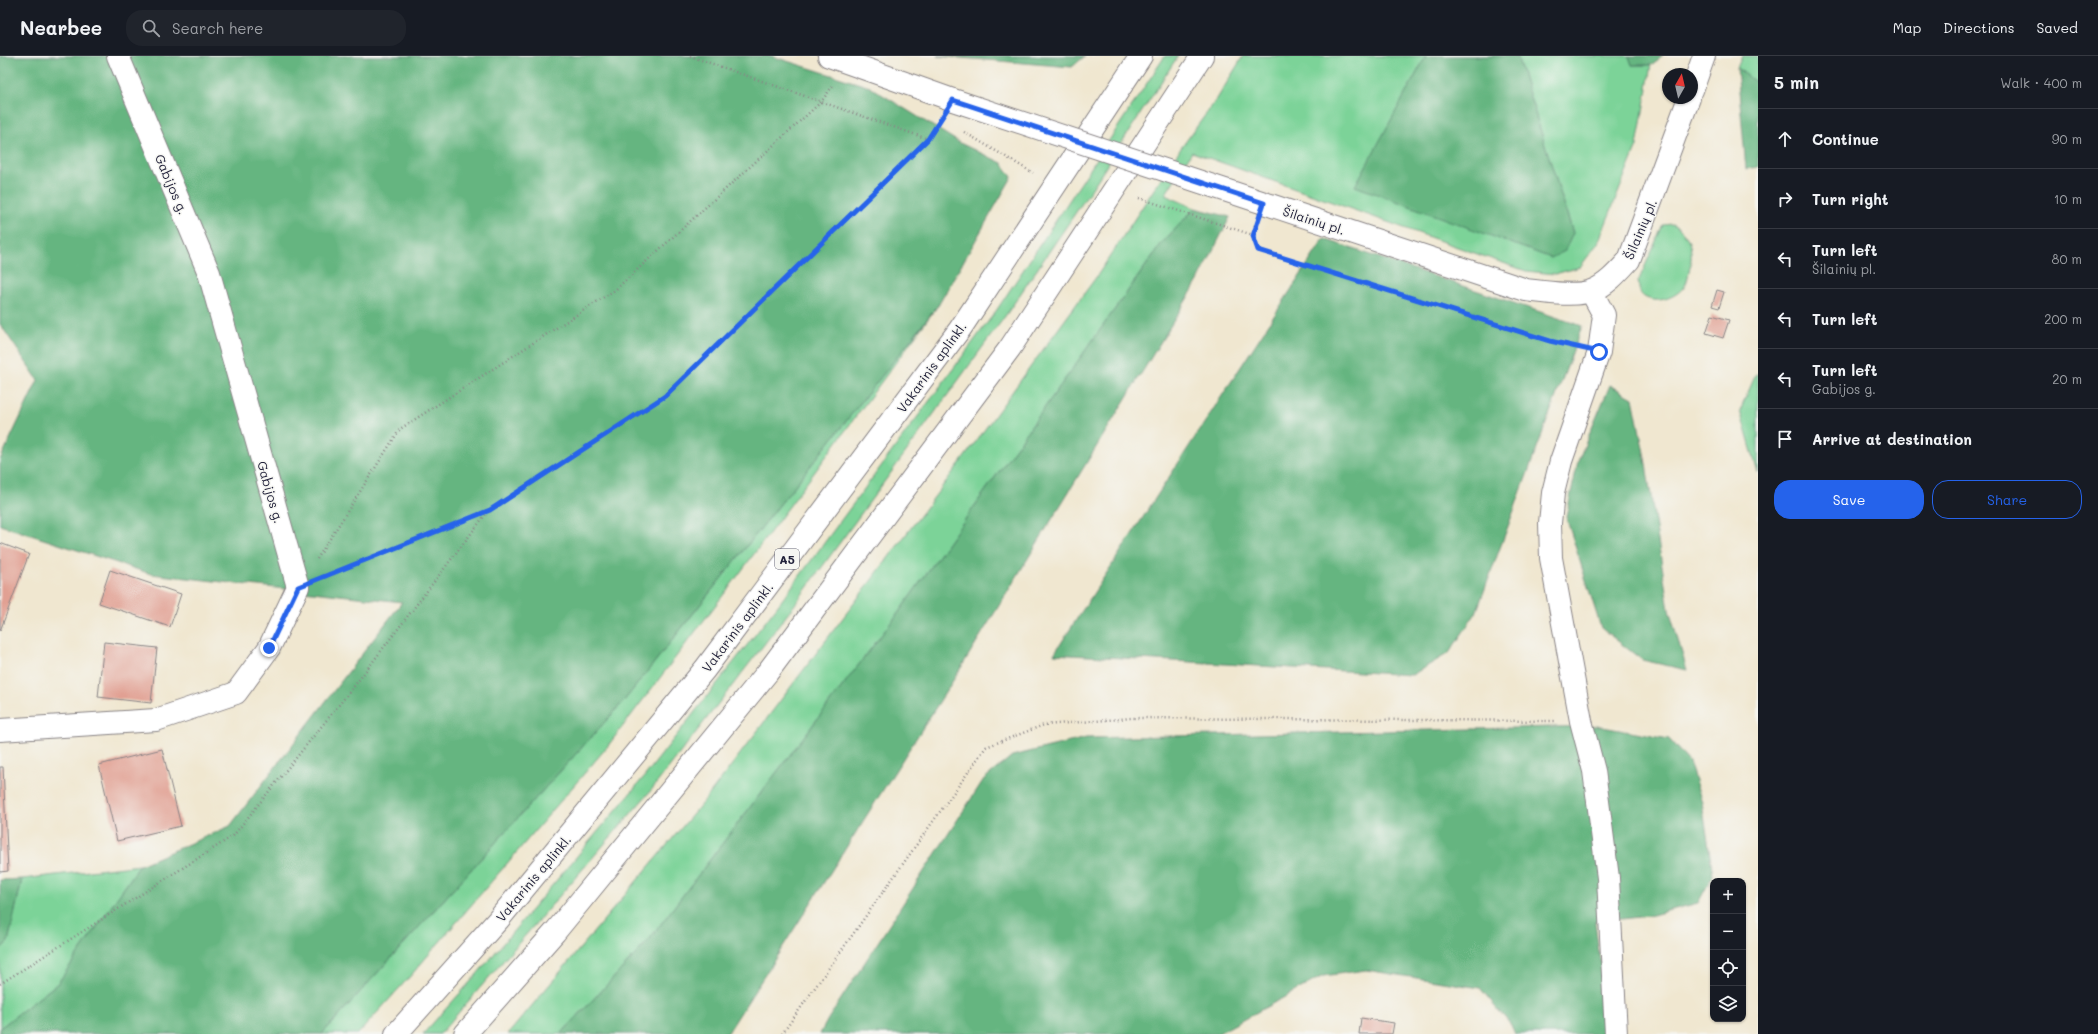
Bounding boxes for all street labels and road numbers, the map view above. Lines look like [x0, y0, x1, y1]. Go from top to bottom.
street label: Gabijos g. [152, 151, 192, 217]
street label: Šilainių pl. [1620, 196, 1660, 262]
street label: Šilainių pl. [1281, 202, 1347, 238]
street label: Vakarinis aplinkl. [892, 318, 970, 416]
street label: Gabijos g. [254, 459, 288, 525]
road number: A5 [775, 549, 799, 569]
street label: Vakarinis aplinkl. [698, 579, 776, 675]
street label: Vakarinis aplinkl. [492, 831, 574, 925]

